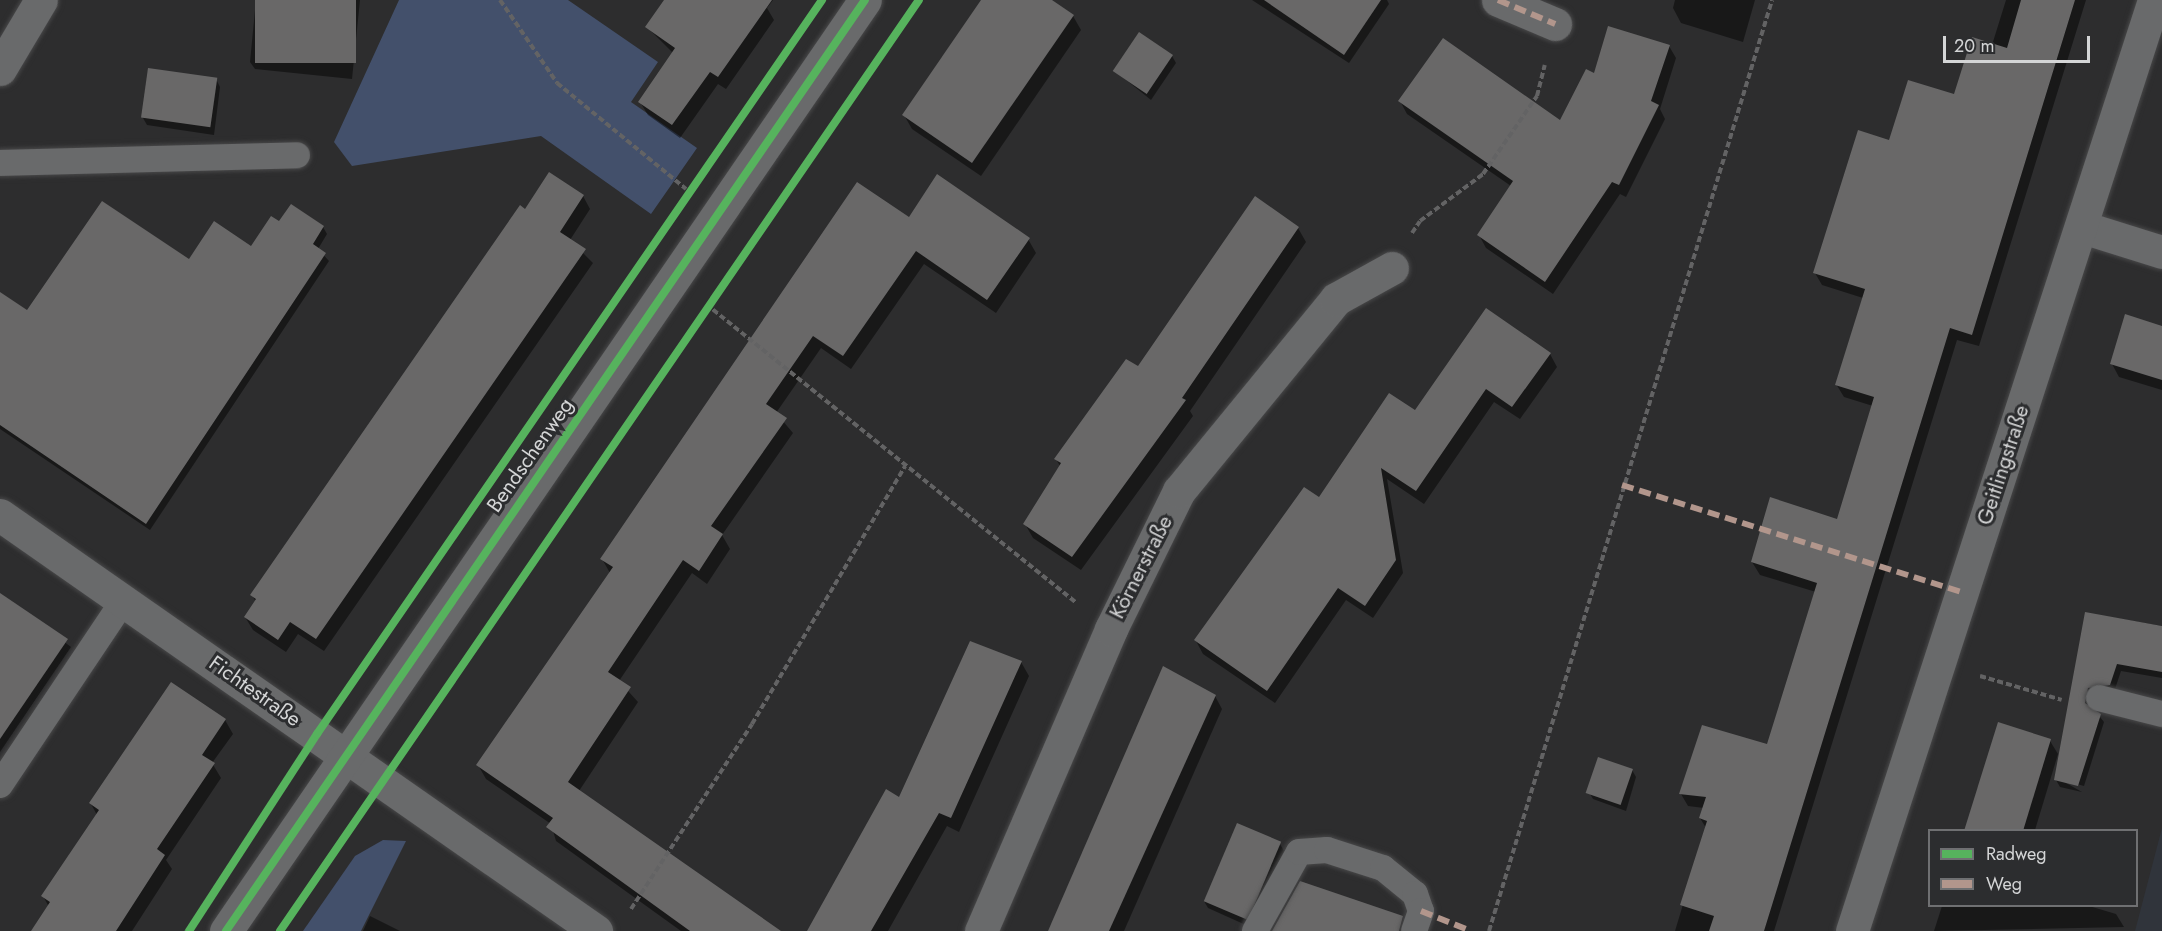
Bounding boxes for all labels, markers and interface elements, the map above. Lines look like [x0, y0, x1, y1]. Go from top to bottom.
scale bar [1946, 24, 2093, 62]
text: 20 m [1954, 33, 1994, 59]
street label: Bendschenweg [481, 393, 579, 517]
street label: Geitlingstraße [1972, 402, 2034, 528]
street label: Körnerstraße [1104, 511, 1178, 623]
street label: Fichtestraße [204, 650, 306, 732]
legend [1928, 829, 2138, 907]
text: Radweg [1986, 841, 2047, 867]
text: Weg [1986, 871, 2022, 897]

